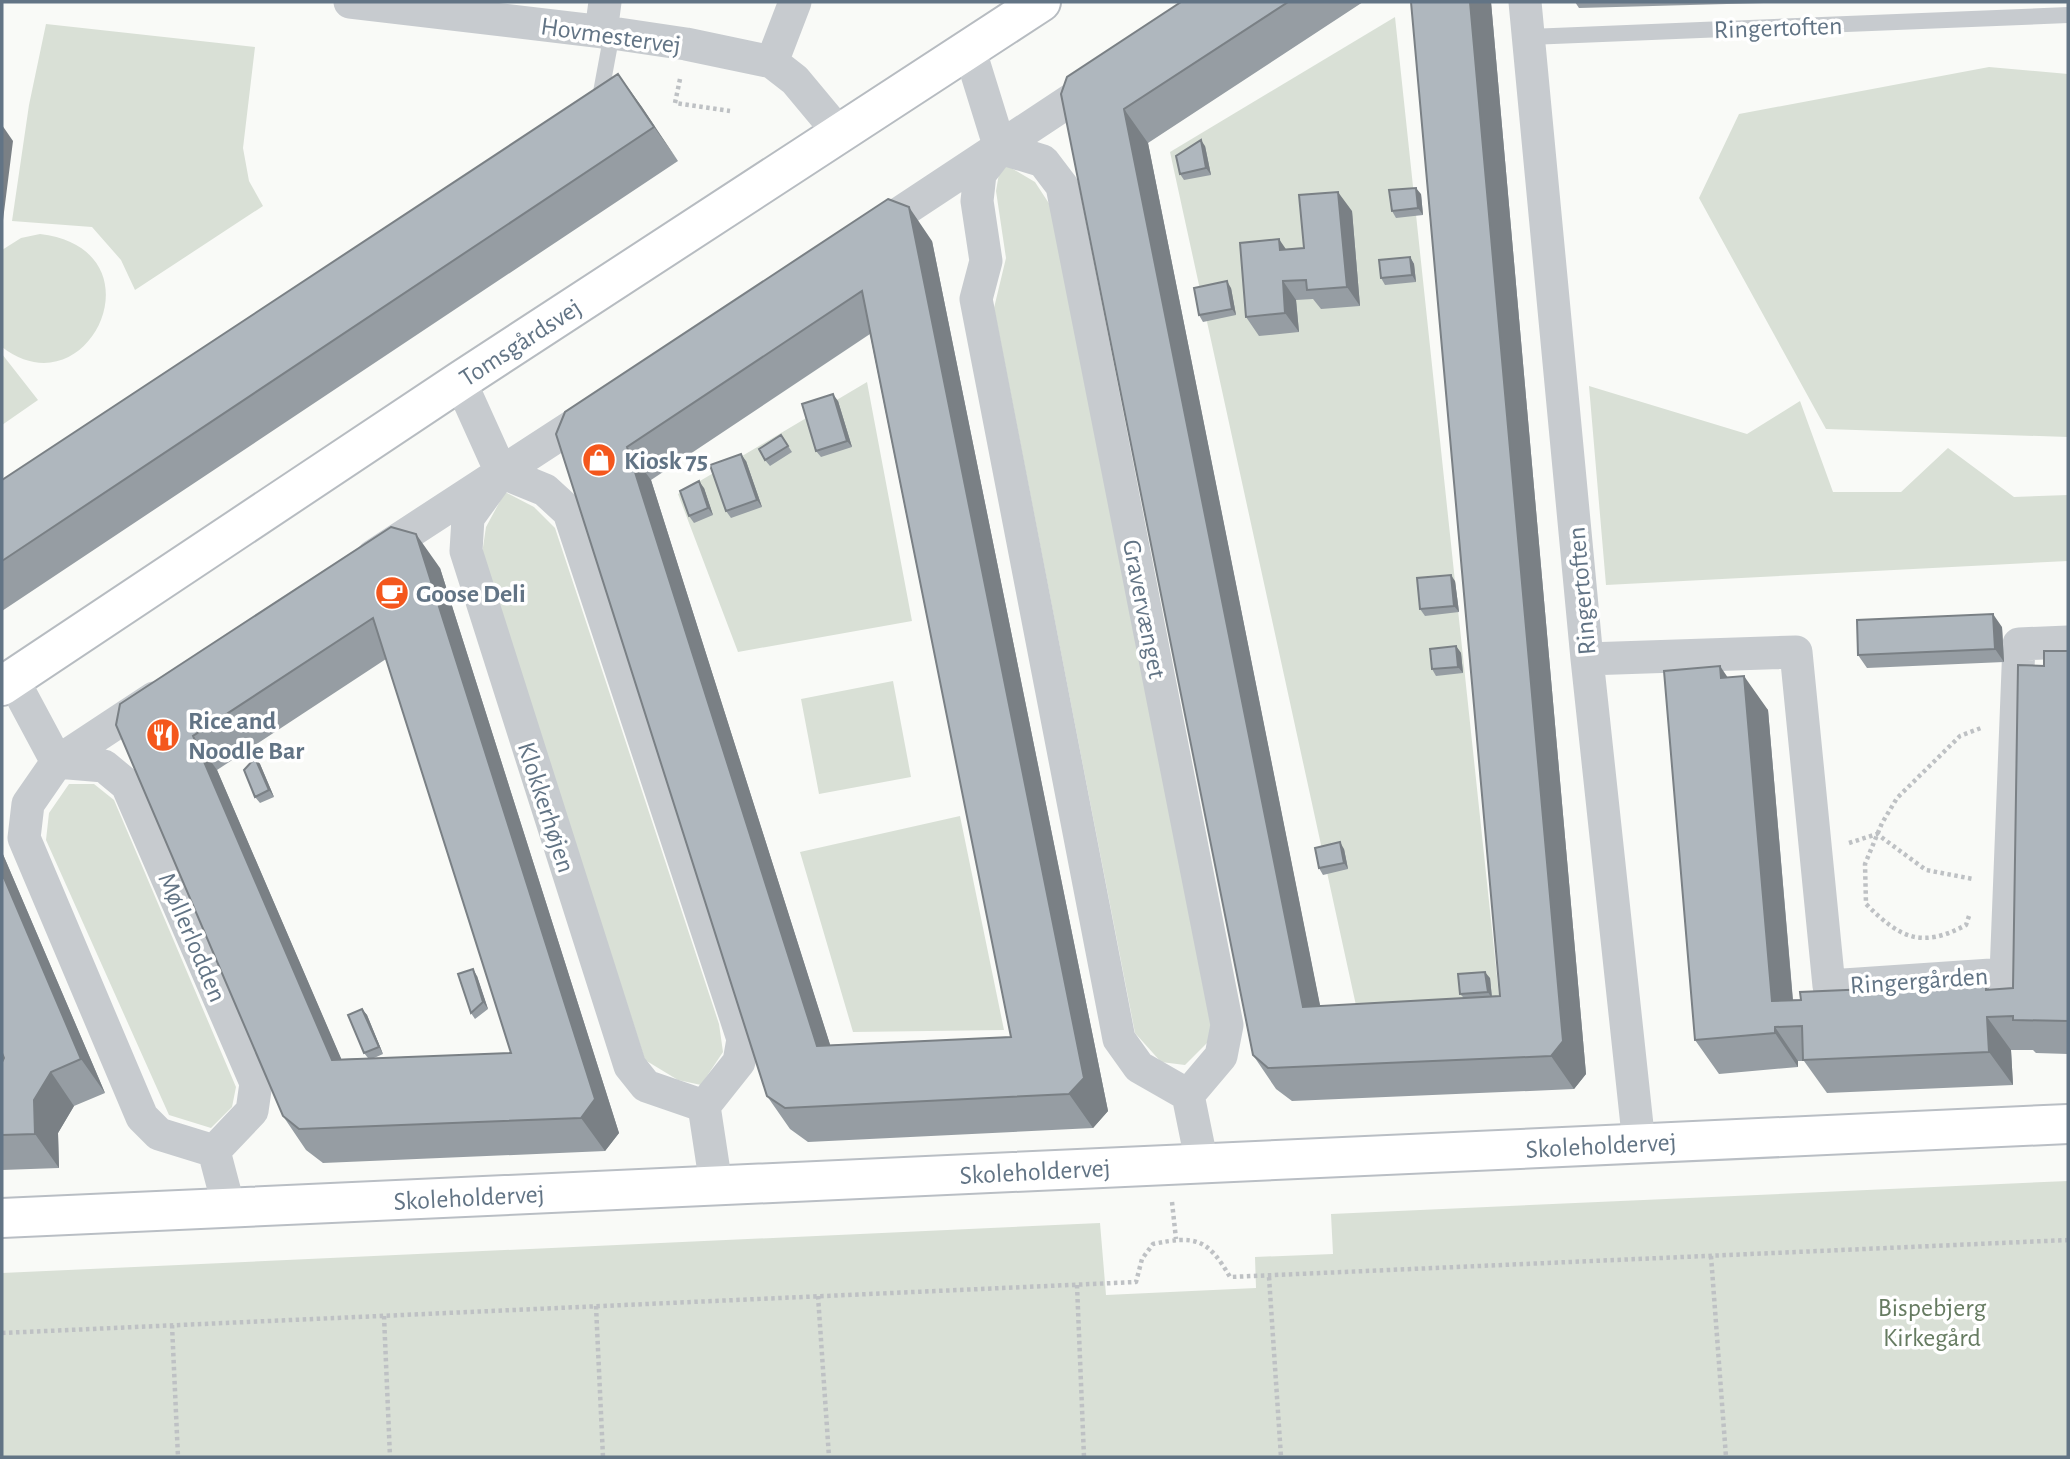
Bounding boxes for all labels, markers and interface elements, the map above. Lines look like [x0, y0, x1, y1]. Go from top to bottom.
street label: Hovmestervej [539, 13, 683, 59]
street label: Ringertoften [1713, 13, 1843, 43]
street label: Tomsgårdsvej [455, 294, 586, 392]
shop icon: Kiosk 75 [580, 441, 618, 479]
place label: Kiosk 75 [624, 448, 708, 474]
street label: Ringertoften [1563, 526, 1601, 656]
street label: Gravervænget [1118, 538, 1170, 681]
cafe icon: Goose Deli [373, 574, 411, 612]
place label: Goose Deli [416, 581, 526, 607]
place label: Rice and Noodle Bar [188, 708, 304, 764]
restaurant icon: Rice and Noodle Bar [144, 716, 182, 754]
street label: Klokkerhøjen [513, 739, 579, 876]
street label: Møllerlodden [153, 869, 231, 1006]
street label: Ringergården [1849, 963, 1989, 999]
street label: Skoleholdervej [1525, 1129, 1677, 1163]
street label: Skoleholdervej [959, 1155, 1111, 1189]
street label: Skoleholdervej [393, 1181, 545, 1215]
park label: Bispebjerg Kirkegård [1878, 1295, 1987, 1351]

